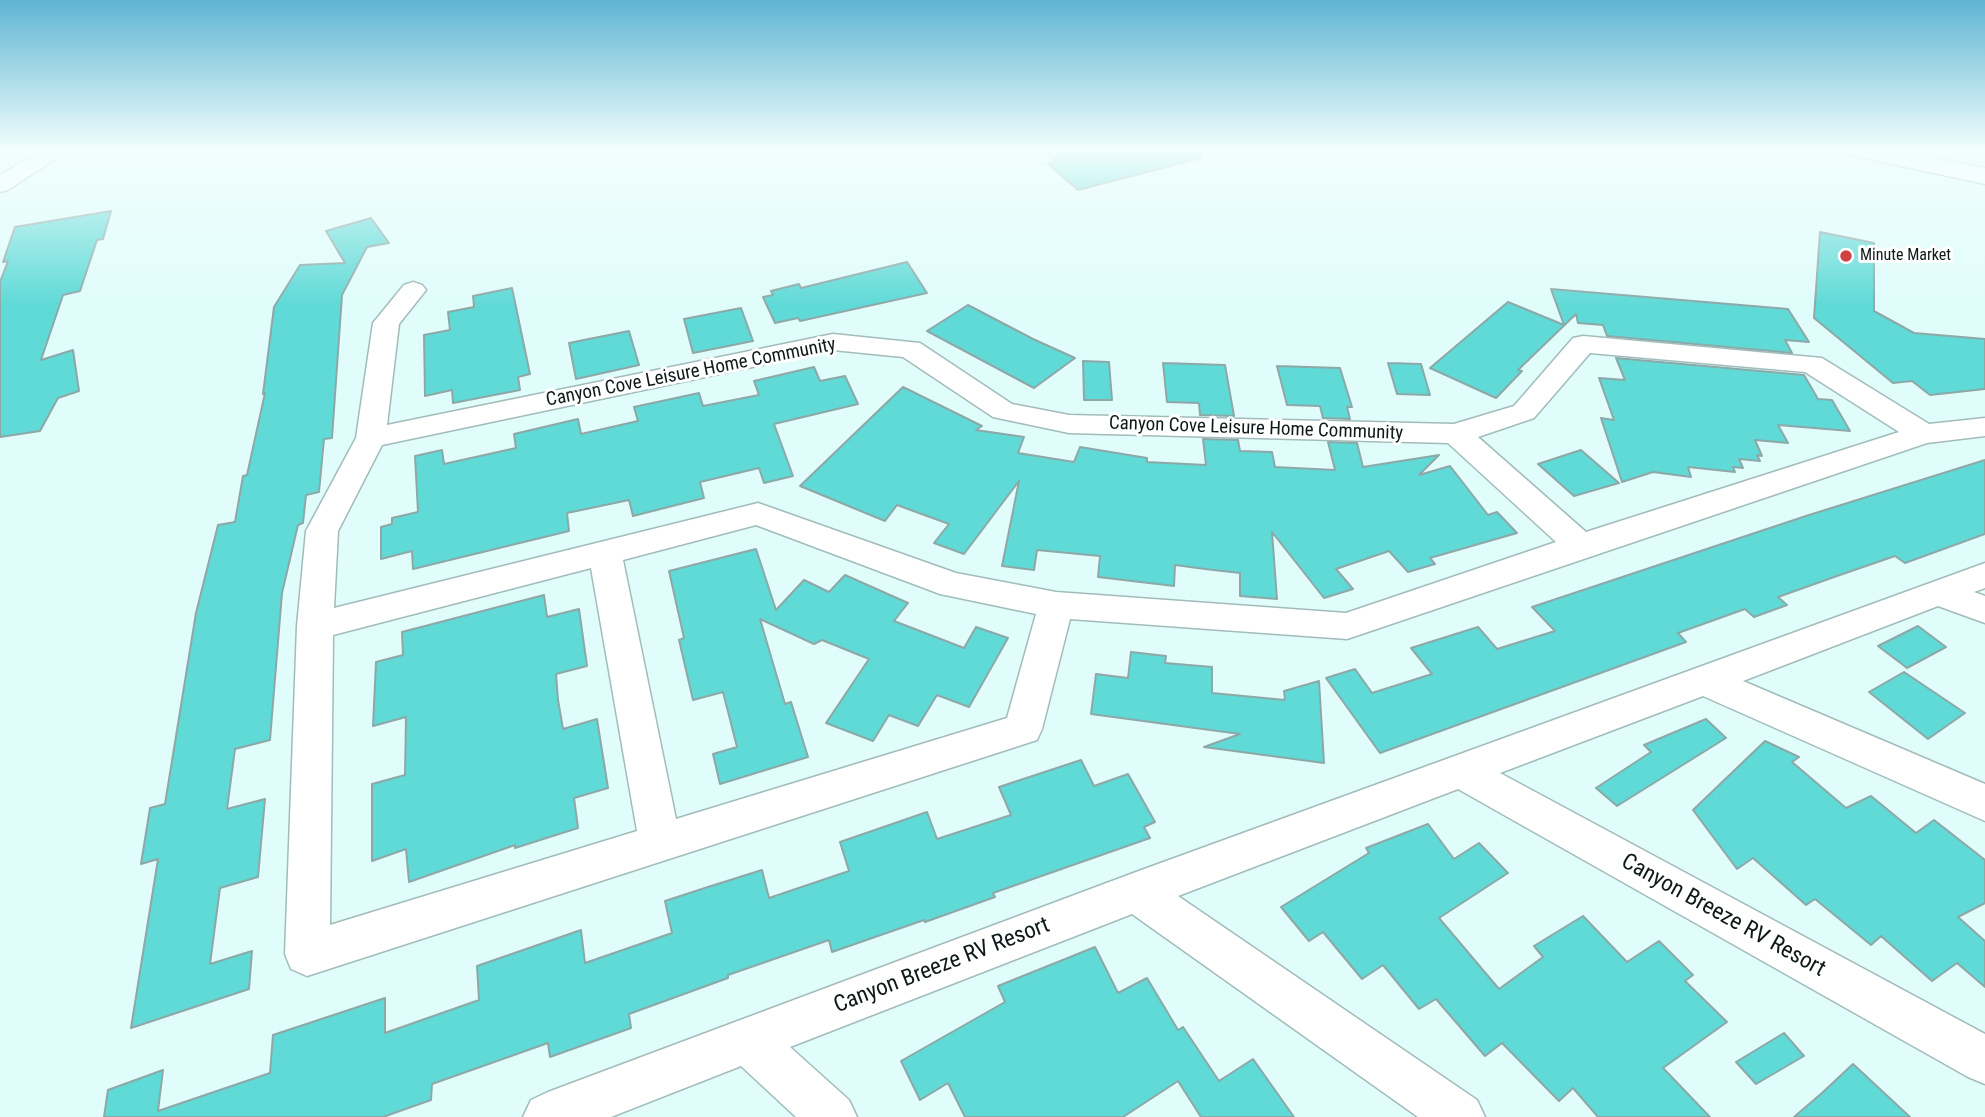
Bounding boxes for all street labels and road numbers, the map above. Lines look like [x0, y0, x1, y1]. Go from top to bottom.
street label: Canyon Cove Leisure Home Community [544, 334, 838, 412]
street label: Canyon Cove Leisure Home Community [1108, 412, 1404, 446]
street label: Canyon Breeze RV Resort [1616, 848, 1830, 984]
street label: Canyon Breeze RV Resort [830, 912, 1054, 1020]

